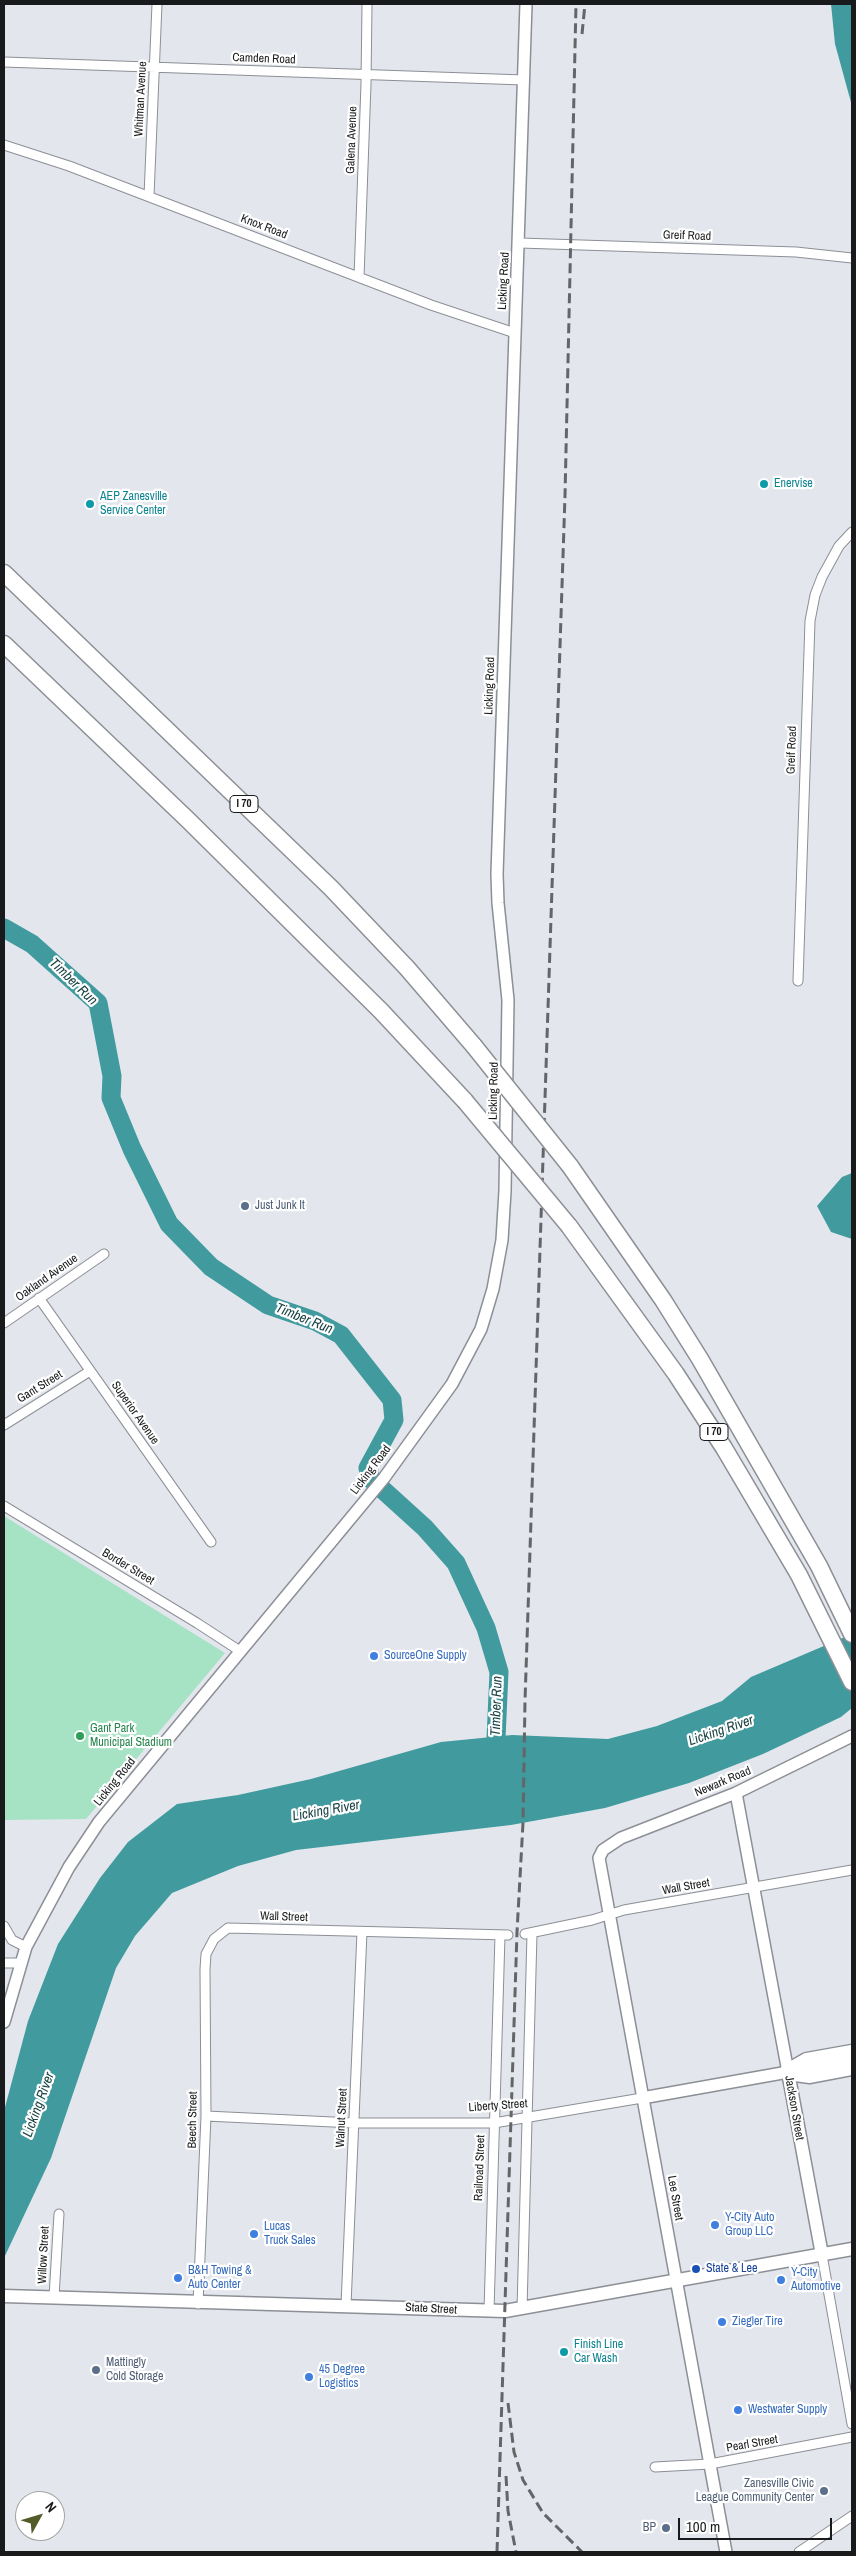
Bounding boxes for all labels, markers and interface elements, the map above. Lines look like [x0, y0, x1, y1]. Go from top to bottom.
street label: Camden Road [232, 51, 296, 67]
street label: Whitman Avenue [132, 61, 150, 137]
street label: Galena Avenue [344, 106, 360, 174]
street label: Knox Road [239, 212, 289, 242]
street label: Greif Road [663, 228, 711, 244]
street label: Licking Road [495, 252, 513, 310]
place label: Enervise [774, 477, 813, 491]
marker: Enervise [758, 478, 770, 490]
place label: AEP Zanesville Service Center [100, 490, 167, 518]
marker: AEP Zanesville Service Center [84, 498, 96, 510]
street label: Licking Road [482, 657, 498, 715]
street label: Greif Road [784, 726, 800, 774]
road number: I 70 [230, 796, 258, 812]
water label: Timber Run [46, 955, 100, 1009]
street label: Licking Road [486, 1062, 502, 1120]
place label: Just Junk It [255, 1199, 305, 1213]
marker: Just Junk It [239, 1200, 251, 1212]
street label: Oakland Avenue [13, 1251, 81, 1305]
water label: Timber Run [273, 1300, 335, 1338]
street label: Gant Street [15, 1368, 65, 1406]
street label: Superior Avenue [108, 1379, 162, 1447]
road number: I 70 [700, 1424, 728, 1440]
street label: Licking Road [348, 1443, 394, 1497]
street label: Border Street [99, 1546, 157, 1588]
place label: SourceOne Supply [384, 1649, 467, 1663]
marker: SourceOne Supply [368, 1650, 380, 1662]
water label: Timber Run [488, 1676, 506, 1736]
water label: Licking River [686, 1712, 756, 1750]
place label: Gant Park Municipal Stadium [90, 1722, 172, 1750]
marker: Gant Park Municipal Stadium [74, 1730, 86, 1742]
street label: Licking Road [91, 1755, 139, 1809]
street label: Newark Road [693, 1764, 753, 1800]
water label: Licking River [291, 1797, 361, 1825]
street label: Wall Street [661, 1876, 711, 1898]
street label: Wall Street [260, 1909, 308, 1925]
water label: Licking River [20, 2070, 58, 2140]
street label: Jackson Street [781, 2075, 807, 2141]
street label: Walnut Street [333, 2088, 351, 2148]
street label: Beech Street [185, 2091, 201, 2149]
street label: Liberty Street [468, 2097, 528, 2115]
street label: Railroad Street [472, 2135, 488, 2201]
street label: Lee Street [664, 2174, 686, 2222]
place label: Y-City Auto Group LLC [725, 2211, 774, 2239]
marker: Y-City Auto Group LLC [709, 2219, 721, 2231]
place label: Lucas Truck Sales [264, 2220, 316, 2248]
street label: Willow Street [35, 2226, 53, 2284]
marker: Lucas Truck Sales [248, 2228, 260, 2240]
place label: State & Lee [706, 2262, 757, 2276]
marker: State & Lee [690, 2263, 702, 2275]
place label: B&H Towing & Auto Center [188, 2264, 251, 2292]
place label: Y-City Automotive [791, 2266, 841, 2294]
marker: B&H Towing & Auto Center [172, 2272, 184, 2284]
marker: Y-City Automotive [775, 2274, 787, 2286]
street label: State Street [405, 2300, 457, 2318]
place label: Ziegler Tire [732, 2315, 783, 2329]
marker: Ziegler Tire [716, 2316, 728, 2328]
place label: Finish Line Car Wash [574, 2338, 623, 2366]
marker: Finish Line Car Wash [558, 2346, 570, 2358]
place label: Mattingly Cold Storage [106, 2356, 163, 2384]
place label: 45 Degree Logistics [319, 2363, 365, 2391]
marker: Mattingly Cold Storage [90, 2364, 102, 2376]
marker: 45 Degree Logistics [303, 2371, 315, 2383]
place label: Westwater Supply [748, 2403, 827, 2417]
marker: Westwater Supply [732, 2404, 744, 2416]
street label: Pearl Street [725, 2432, 779, 2456]
place label: Zanesville Civic League Community Center [696, 2477, 814, 2505]
marker: Zanesville Civic League Community Center [818, 2485, 830, 2497]
north arrow [15, 2491, 65, 2541]
text: N [41, 2498, 60, 2516]
scale bar [681, 2508, 835, 2540]
text: 100 m [686, 2516, 720, 2537]
place label: BP [643, 2521, 656, 2535]
marker: BP [660, 2522, 672, 2534]

